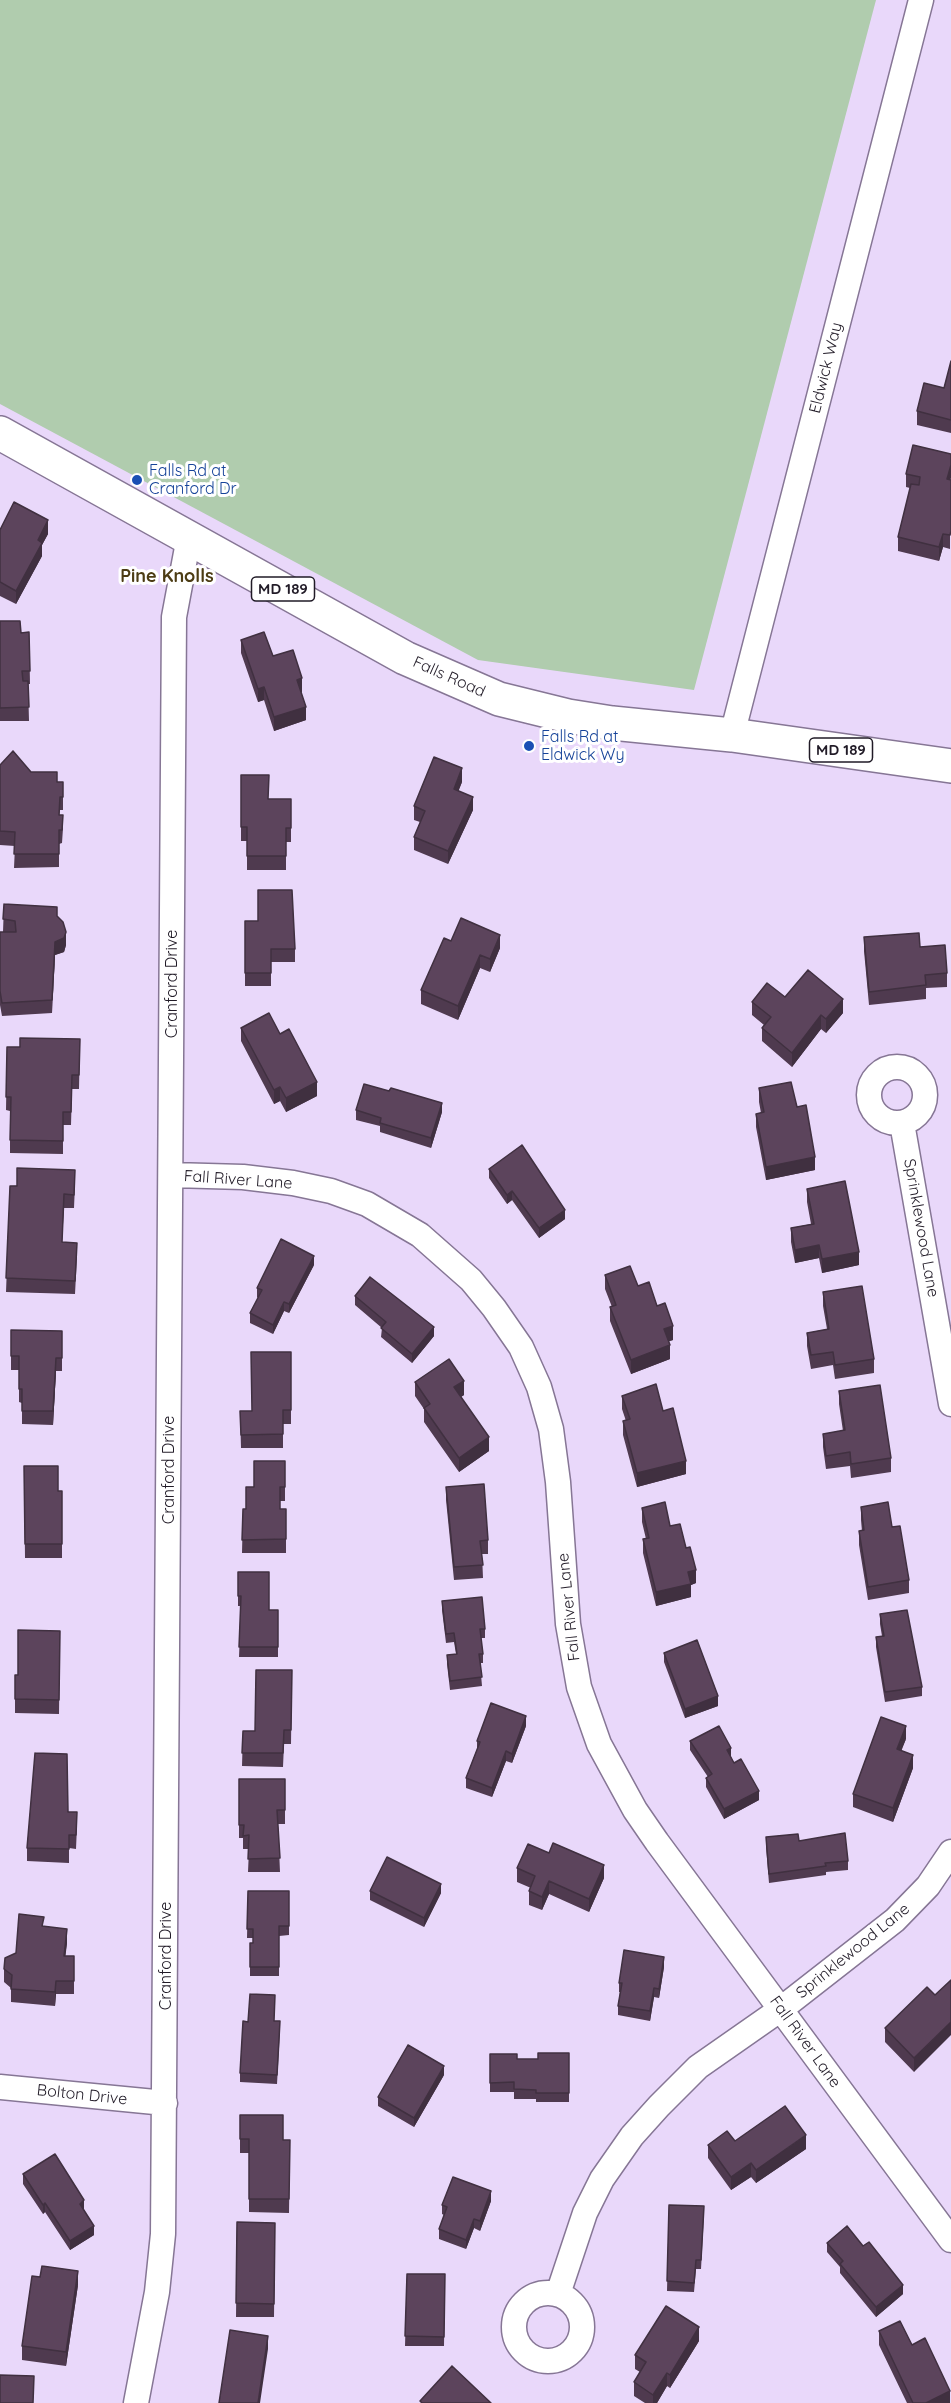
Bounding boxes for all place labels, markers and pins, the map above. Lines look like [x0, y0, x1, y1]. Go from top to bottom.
place label: Falls Rd at Cranford Dr [149, 461, 237, 499]
marker: Falls Rd at Cranford Dr [130, 473, 144, 487]
place label: Falls Rd at Eldwick Wy [541, 727, 625, 765]
marker: Falls Rd at Eldwick Wy [522, 739, 536, 753]

